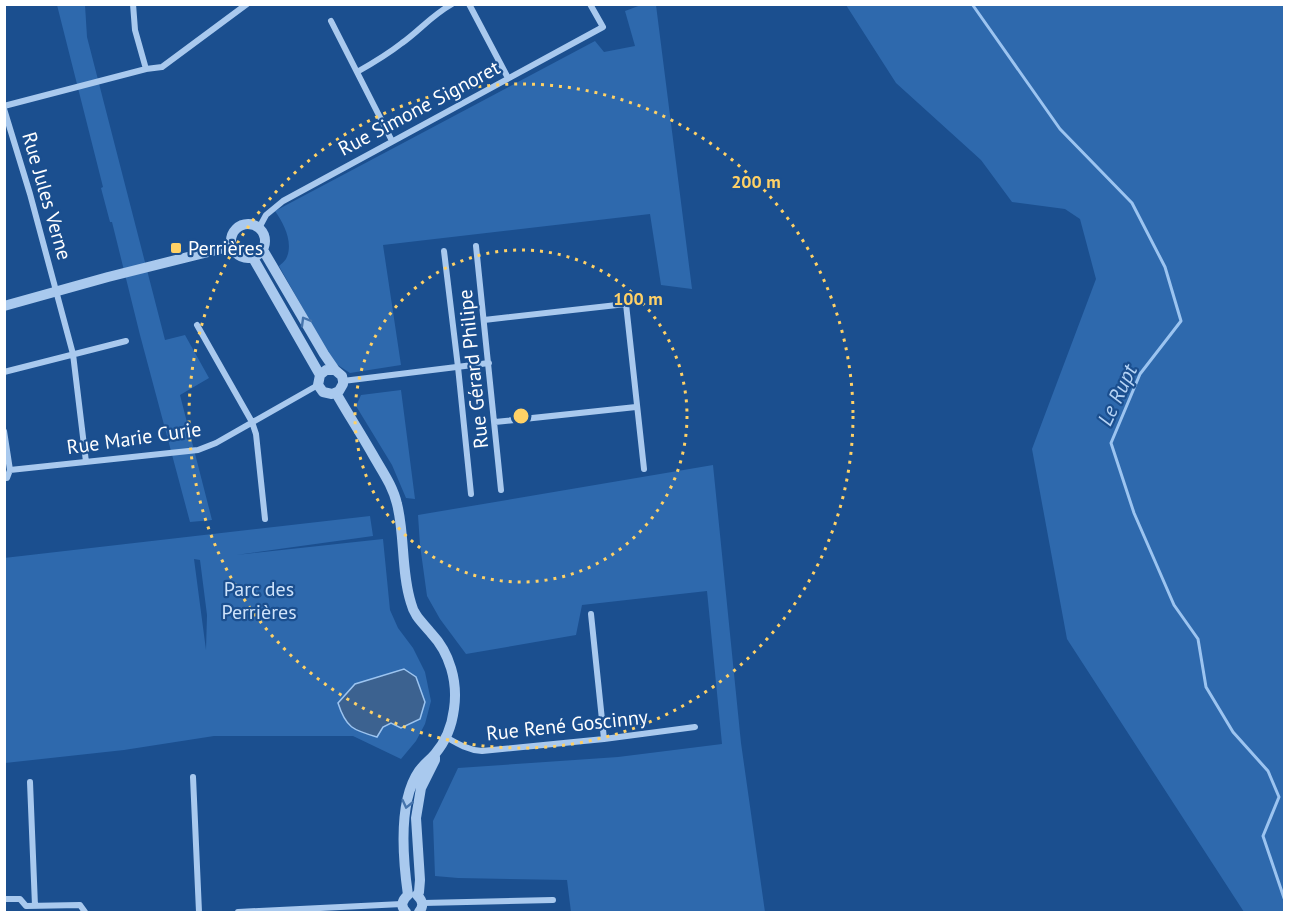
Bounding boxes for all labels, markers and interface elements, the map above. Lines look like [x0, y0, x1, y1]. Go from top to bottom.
street label: Rue Simone Signoret [334, 54, 505, 162]
street label: Rue Jules Verne [16, 129, 78, 263]
text: 200 m [731, 170, 781, 193]
place label: Perrières [188, 235, 263, 261]
marker: Perrières [169, 241, 183, 255]
text: 100 m [613, 287, 663, 310]
street label: Rue Gérard Philipe [452, 288, 494, 450]
one-way arrow [300, 316, 312, 327]
water label: Le Rupt [1091, 359, 1143, 430]
centre of rings [511, 406, 531, 426]
street label: Rue Marie Curie [65, 416, 203, 460]
park label: Parc des Perrières [221, 576, 297, 625]
street label: Rue René Goscinny [485, 704, 650, 746]
one-way arrow [401, 798, 414, 808]

